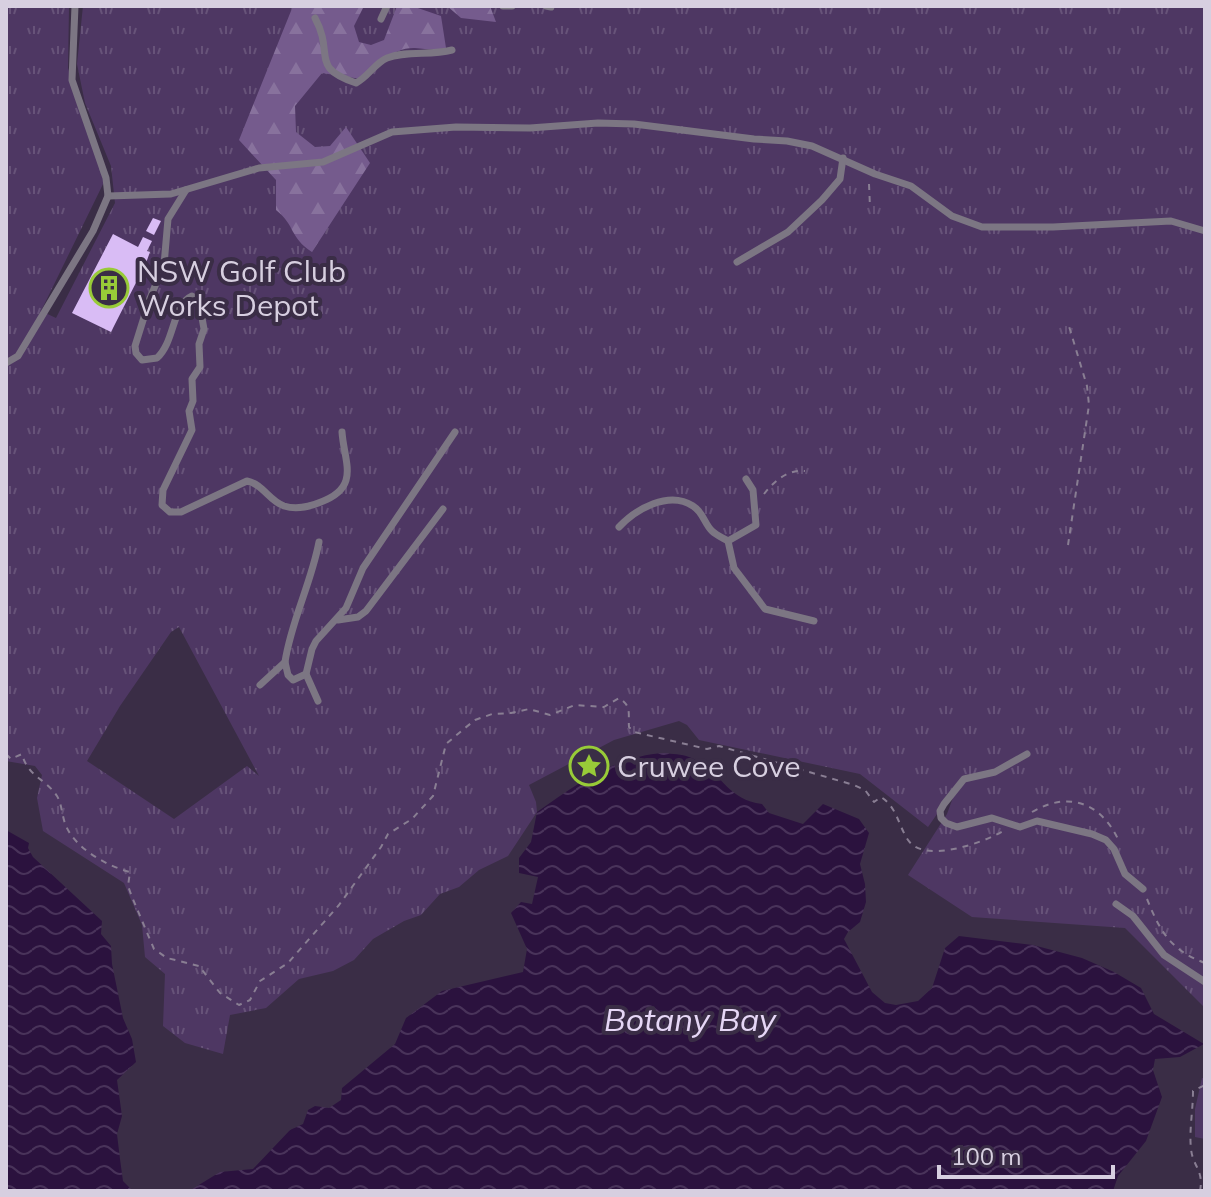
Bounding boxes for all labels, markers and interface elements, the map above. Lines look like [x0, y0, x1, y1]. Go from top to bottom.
place label: NSW Golf Club Works Depot [137, 252, 346, 324]
building icon: NSW Golf Club Works Depot [88, 267, 130, 309]
place icon: Cruwee Cove [568, 745, 610, 787]
place label: Cruwee Cove [617, 747, 800, 785]
water label: Botany Bay [604, 999, 777, 1039]
scale bar [939, 1129, 1113, 1179]
text: 100 m [951, 1141, 1022, 1171]

